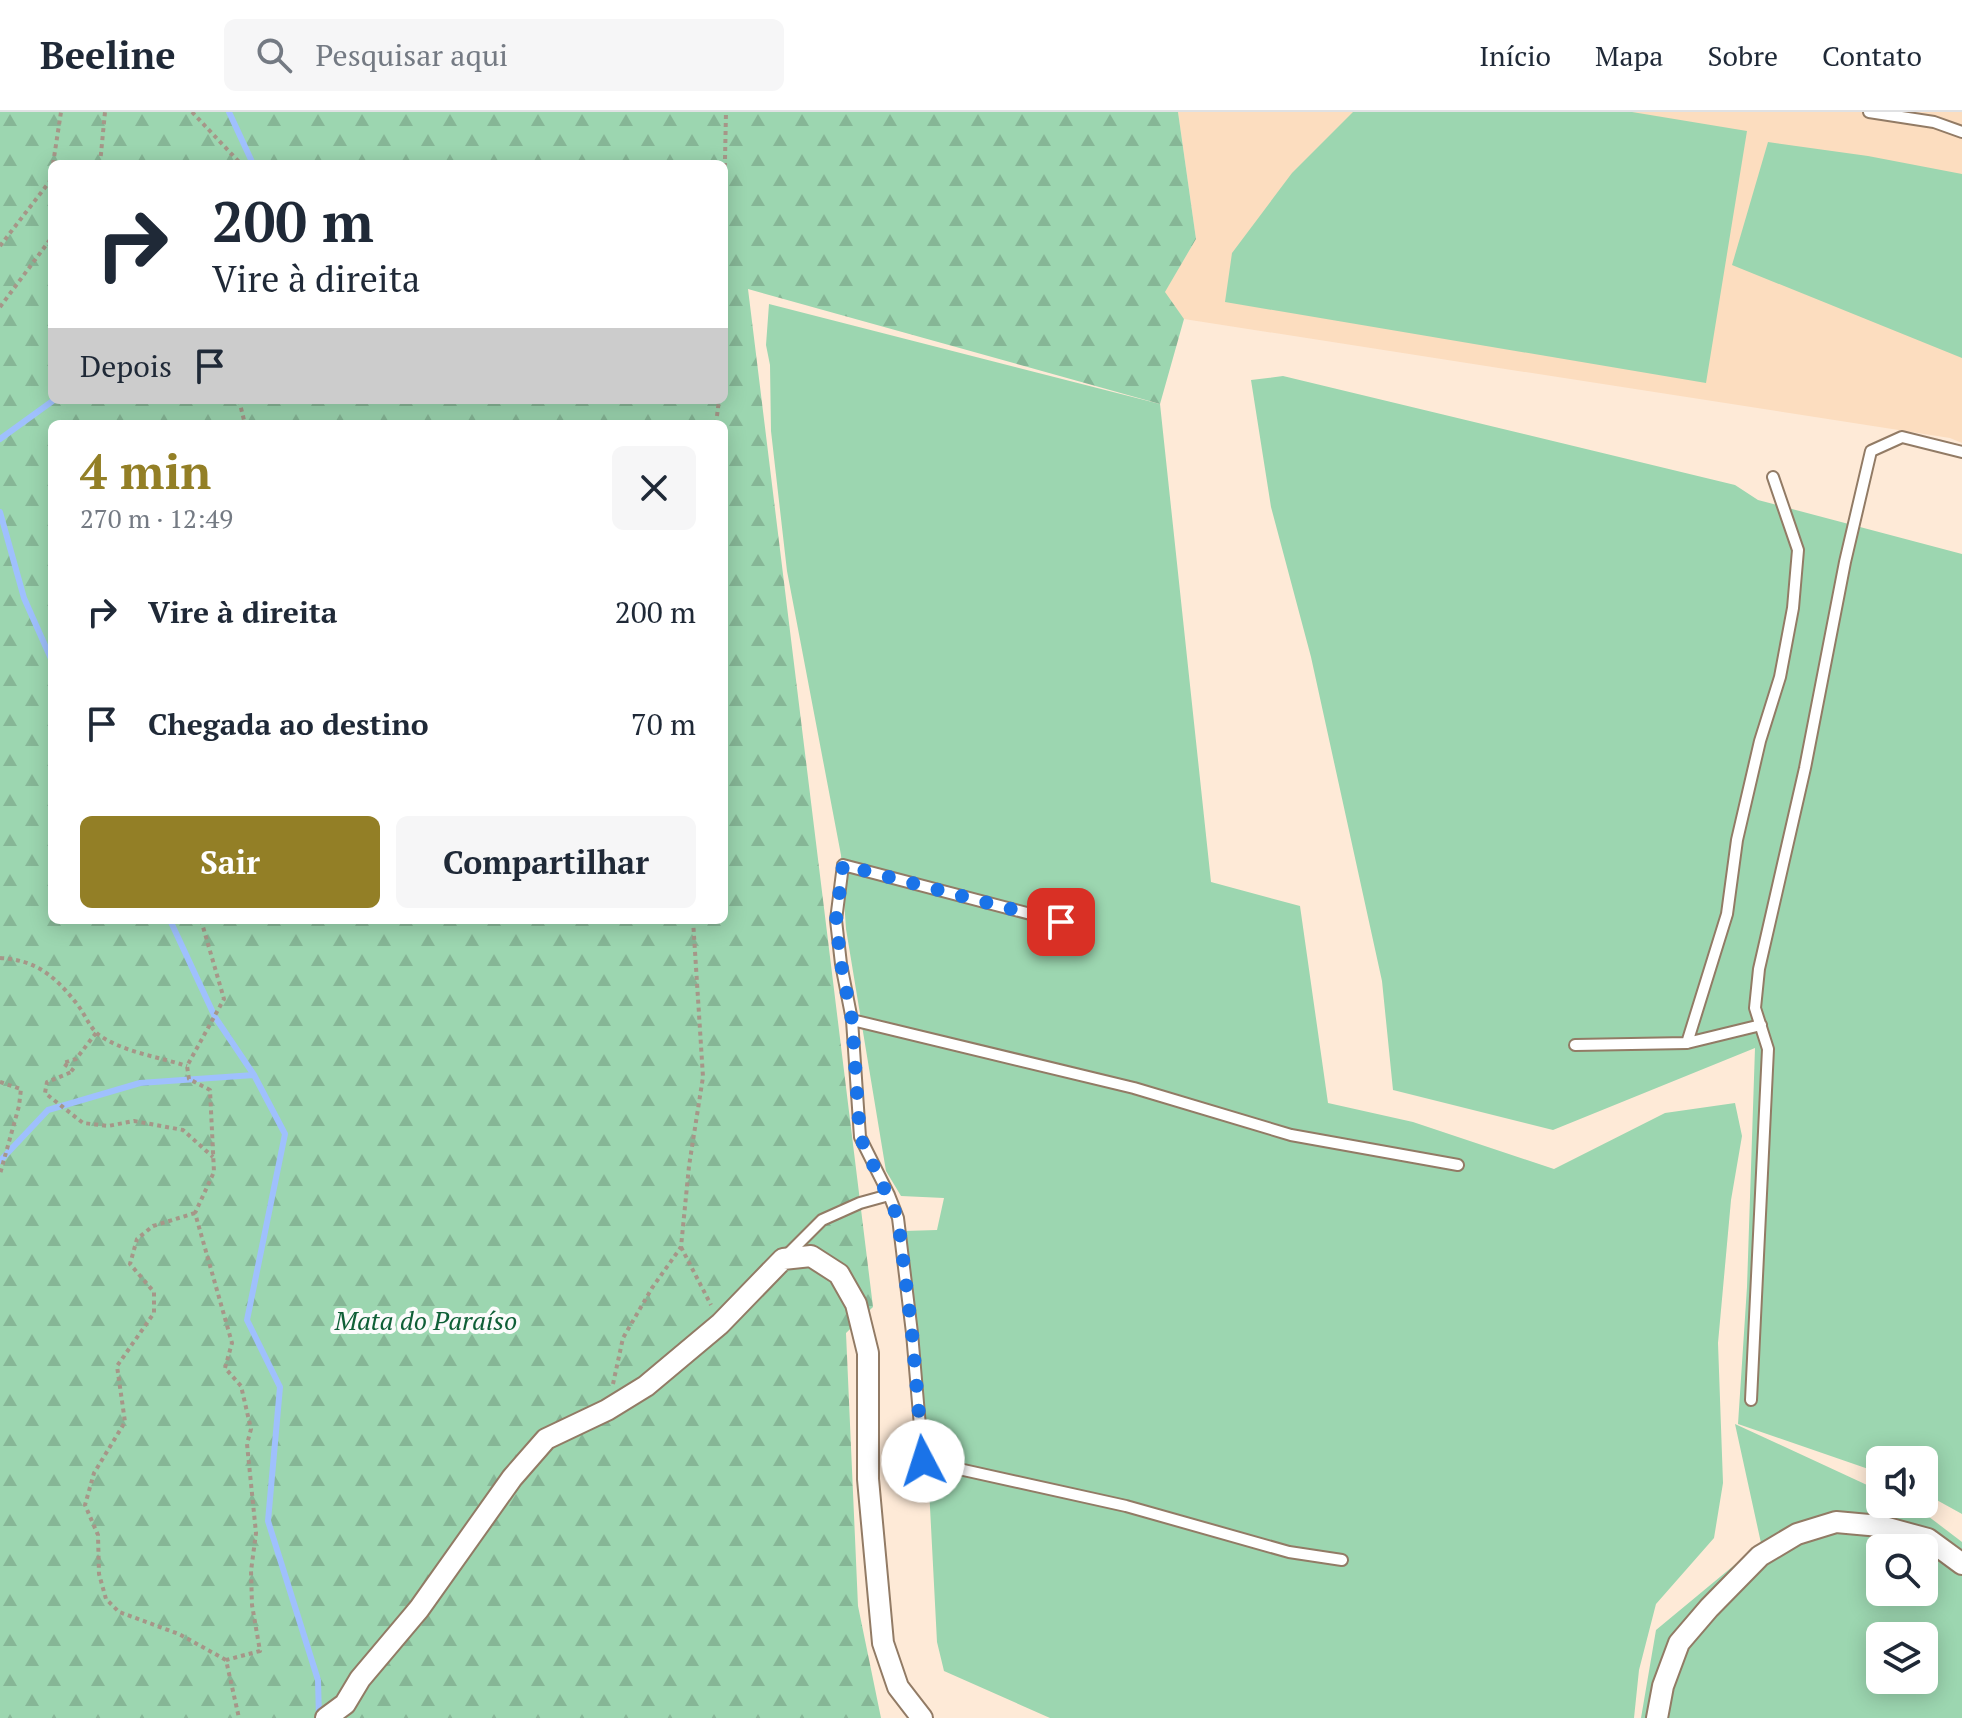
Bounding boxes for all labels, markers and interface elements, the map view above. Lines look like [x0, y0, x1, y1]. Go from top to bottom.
search box [224, 19, 784, 91]
text: Beeline [40, 30, 176, 80]
icon: search [252, 33, 296, 77]
text: Pesquisar aqui [316, 35, 508, 75]
text: Início [1479, 37, 1551, 74]
text: Mapa [1595, 37, 1664, 74]
text: Sobre [1708, 37, 1778, 74]
text: Contato [1822, 37, 1922, 74]
text: 200 m [212, 184, 374, 258]
icon: right [80, 192, 184, 296]
text: Vire à direita [212, 255, 420, 302]
icon: arrive [188, 344, 232, 388]
text: Depois [80, 346, 172, 386]
text: 4 min [80, 439, 211, 503]
button: close [612, 446, 696, 530]
text: 270 m · 12:49 [80, 501, 233, 535]
icon: right [80, 590, 124, 634]
text: Vire à direita [148, 592, 338, 632]
text: 200 m [615, 592, 696, 632]
icon: arrive [80, 702, 124, 746]
text: Chegada ao destino [148, 704, 429, 744]
text: 70 m [631, 704, 696, 744]
button: Sair [80, 816, 380, 908]
button: Compartilhar [396, 816, 696, 908]
pin [1027, 888, 1095, 956]
icon: arrive [1039, 900, 1083, 944]
park label: Mata do Paraíso [334, 1303, 517, 1337]
position arrow [881, 1419, 965, 1503]
map controls [1866, 1446, 1938, 1694]
button: sound [1866, 1446, 1938, 1518]
button: search [1866, 1534, 1938, 1606]
button: layers [1866, 1622, 1938, 1694]

